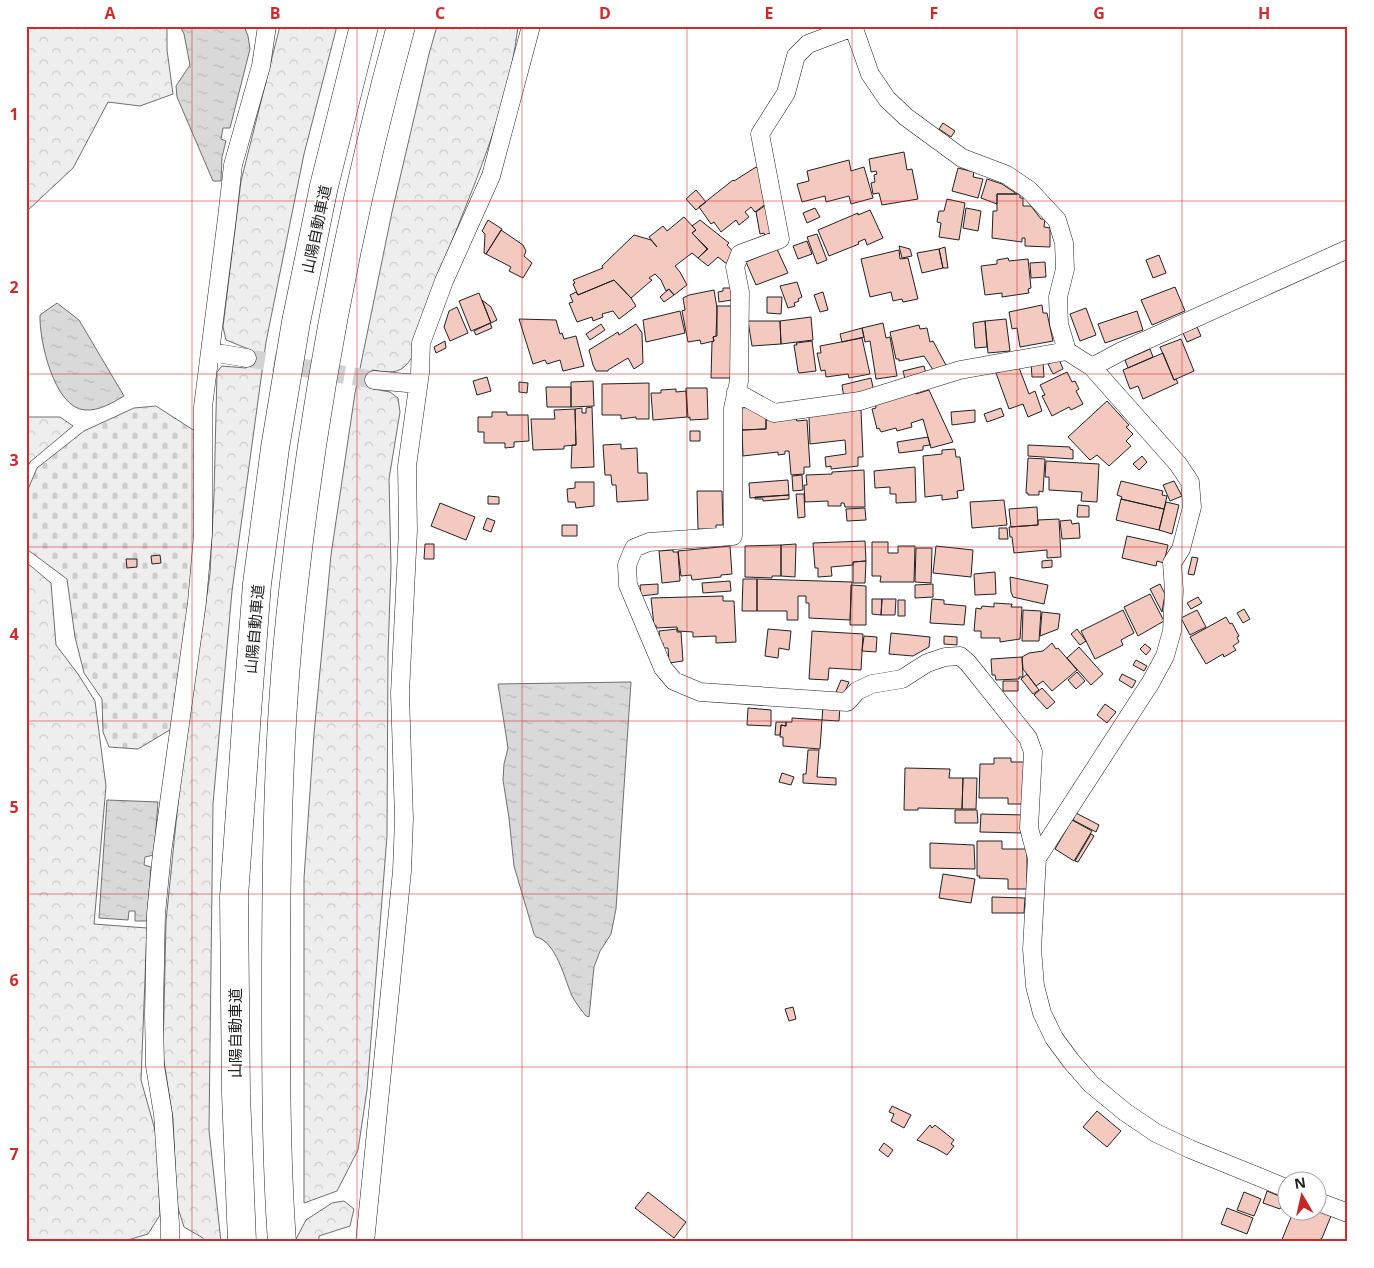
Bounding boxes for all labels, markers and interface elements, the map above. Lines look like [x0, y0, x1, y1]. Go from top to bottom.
text: A [104, 2, 116, 24]
text: B [270, 2, 280, 24]
text: C [435, 2, 445, 24]
text: D [599, 2, 611, 24]
text: E [765, 2, 774, 24]
text: F [930, 2, 938, 24]
text: G [1093, 2, 1105, 24]
text: H [1258, 2, 1270, 24]
text: 1 [9, 103, 19, 125]
street label: 山陽自動車道 [297, 183, 335, 275]
text: 2 [9, 276, 19, 298]
text: 3 [9, 449, 19, 471]
street label: 山陽自動車道 [240, 583, 268, 675]
text: 4 [9, 623, 19, 645]
text: 5 [9, 796, 19, 818]
text: 6 [9, 969, 19, 991]
street label: 山陽自動車道 [225, 988, 245, 1078]
text: 7 [9, 1143, 19, 1165]
north arrow [1276, 1170, 1326, 1220]
text: N [1293, 1172, 1307, 1193]

